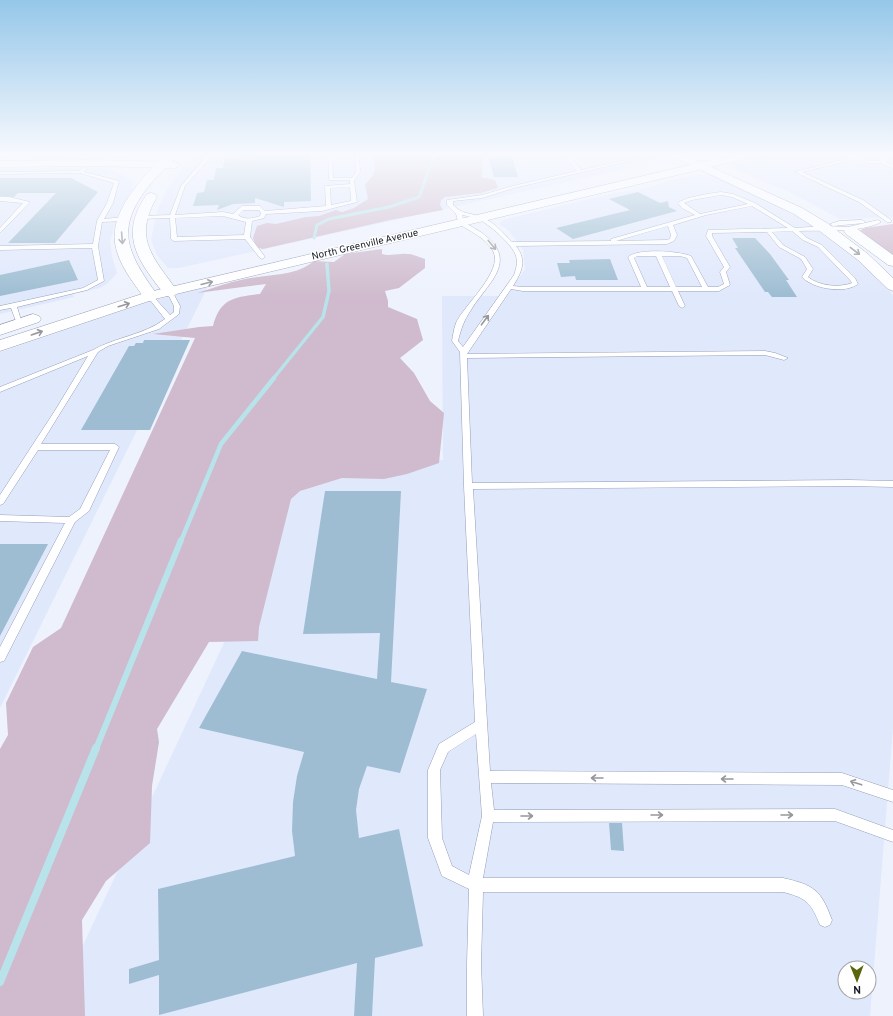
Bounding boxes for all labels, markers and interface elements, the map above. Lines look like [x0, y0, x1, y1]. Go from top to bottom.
street label: North Greenville Avenue [310, 226, 420, 264]
one-way arrow [118, 231, 125, 244]
one-way arrow [488, 240, 496, 251]
one-way arrow [849, 247, 860, 255]
one-way arrow [201, 278, 214, 286]
one-way arrow [117, 301, 130, 308]
one-way arrow [481, 315, 489, 326]
one-way arrow [30, 329, 43, 336]
one-way arrow [591, 774, 604, 782]
one-way arrow [721, 775, 734, 783]
one-way arrow [850, 779, 863, 786]
one-way arrow [650, 811, 663, 819]
one-way arrow [780, 811, 793, 819]
one-way arrow [520, 812, 533, 820]
north arrow [837, 960, 877, 1000]
text: N [853, 982, 861, 996]

